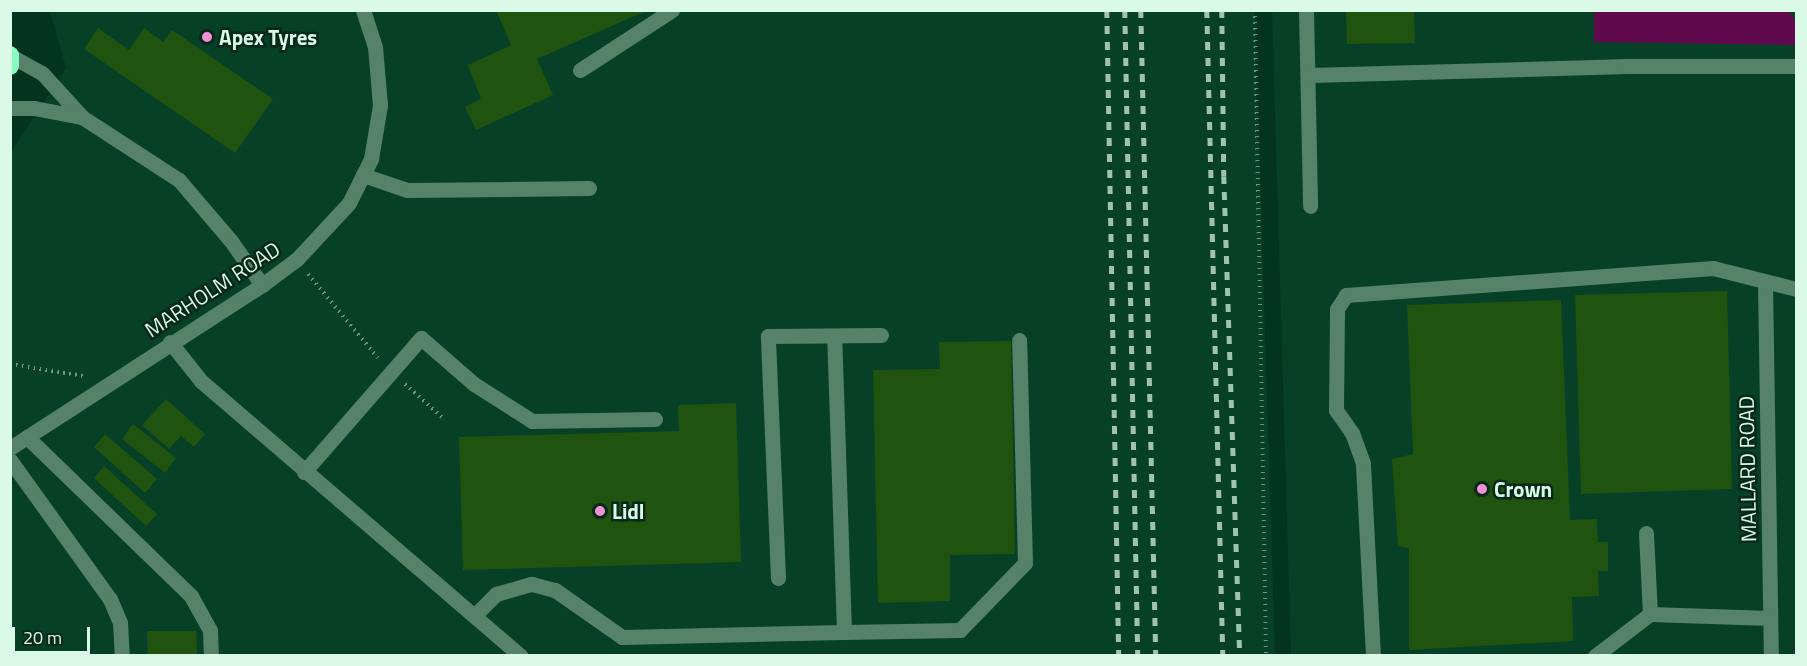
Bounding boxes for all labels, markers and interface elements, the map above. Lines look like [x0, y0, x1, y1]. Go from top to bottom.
place label: Apex Tyres [219, 24, 317, 50]
marker: Apex Tyres [200, 30, 214, 44]
street label: MARHOLM ROAD [140, 236, 284, 342]
street label: MALLARD ROAD [1733, 396, 1761, 542]
place label: Crown [1494, 476, 1552, 502]
marker: Crown [1475, 482, 1489, 496]
place label: Lidl [612, 498, 645, 524]
marker: Lidl [593, 504, 607, 518]
scale bar [15, 615, 93, 653]
text: 20 m [23, 624, 62, 651]

